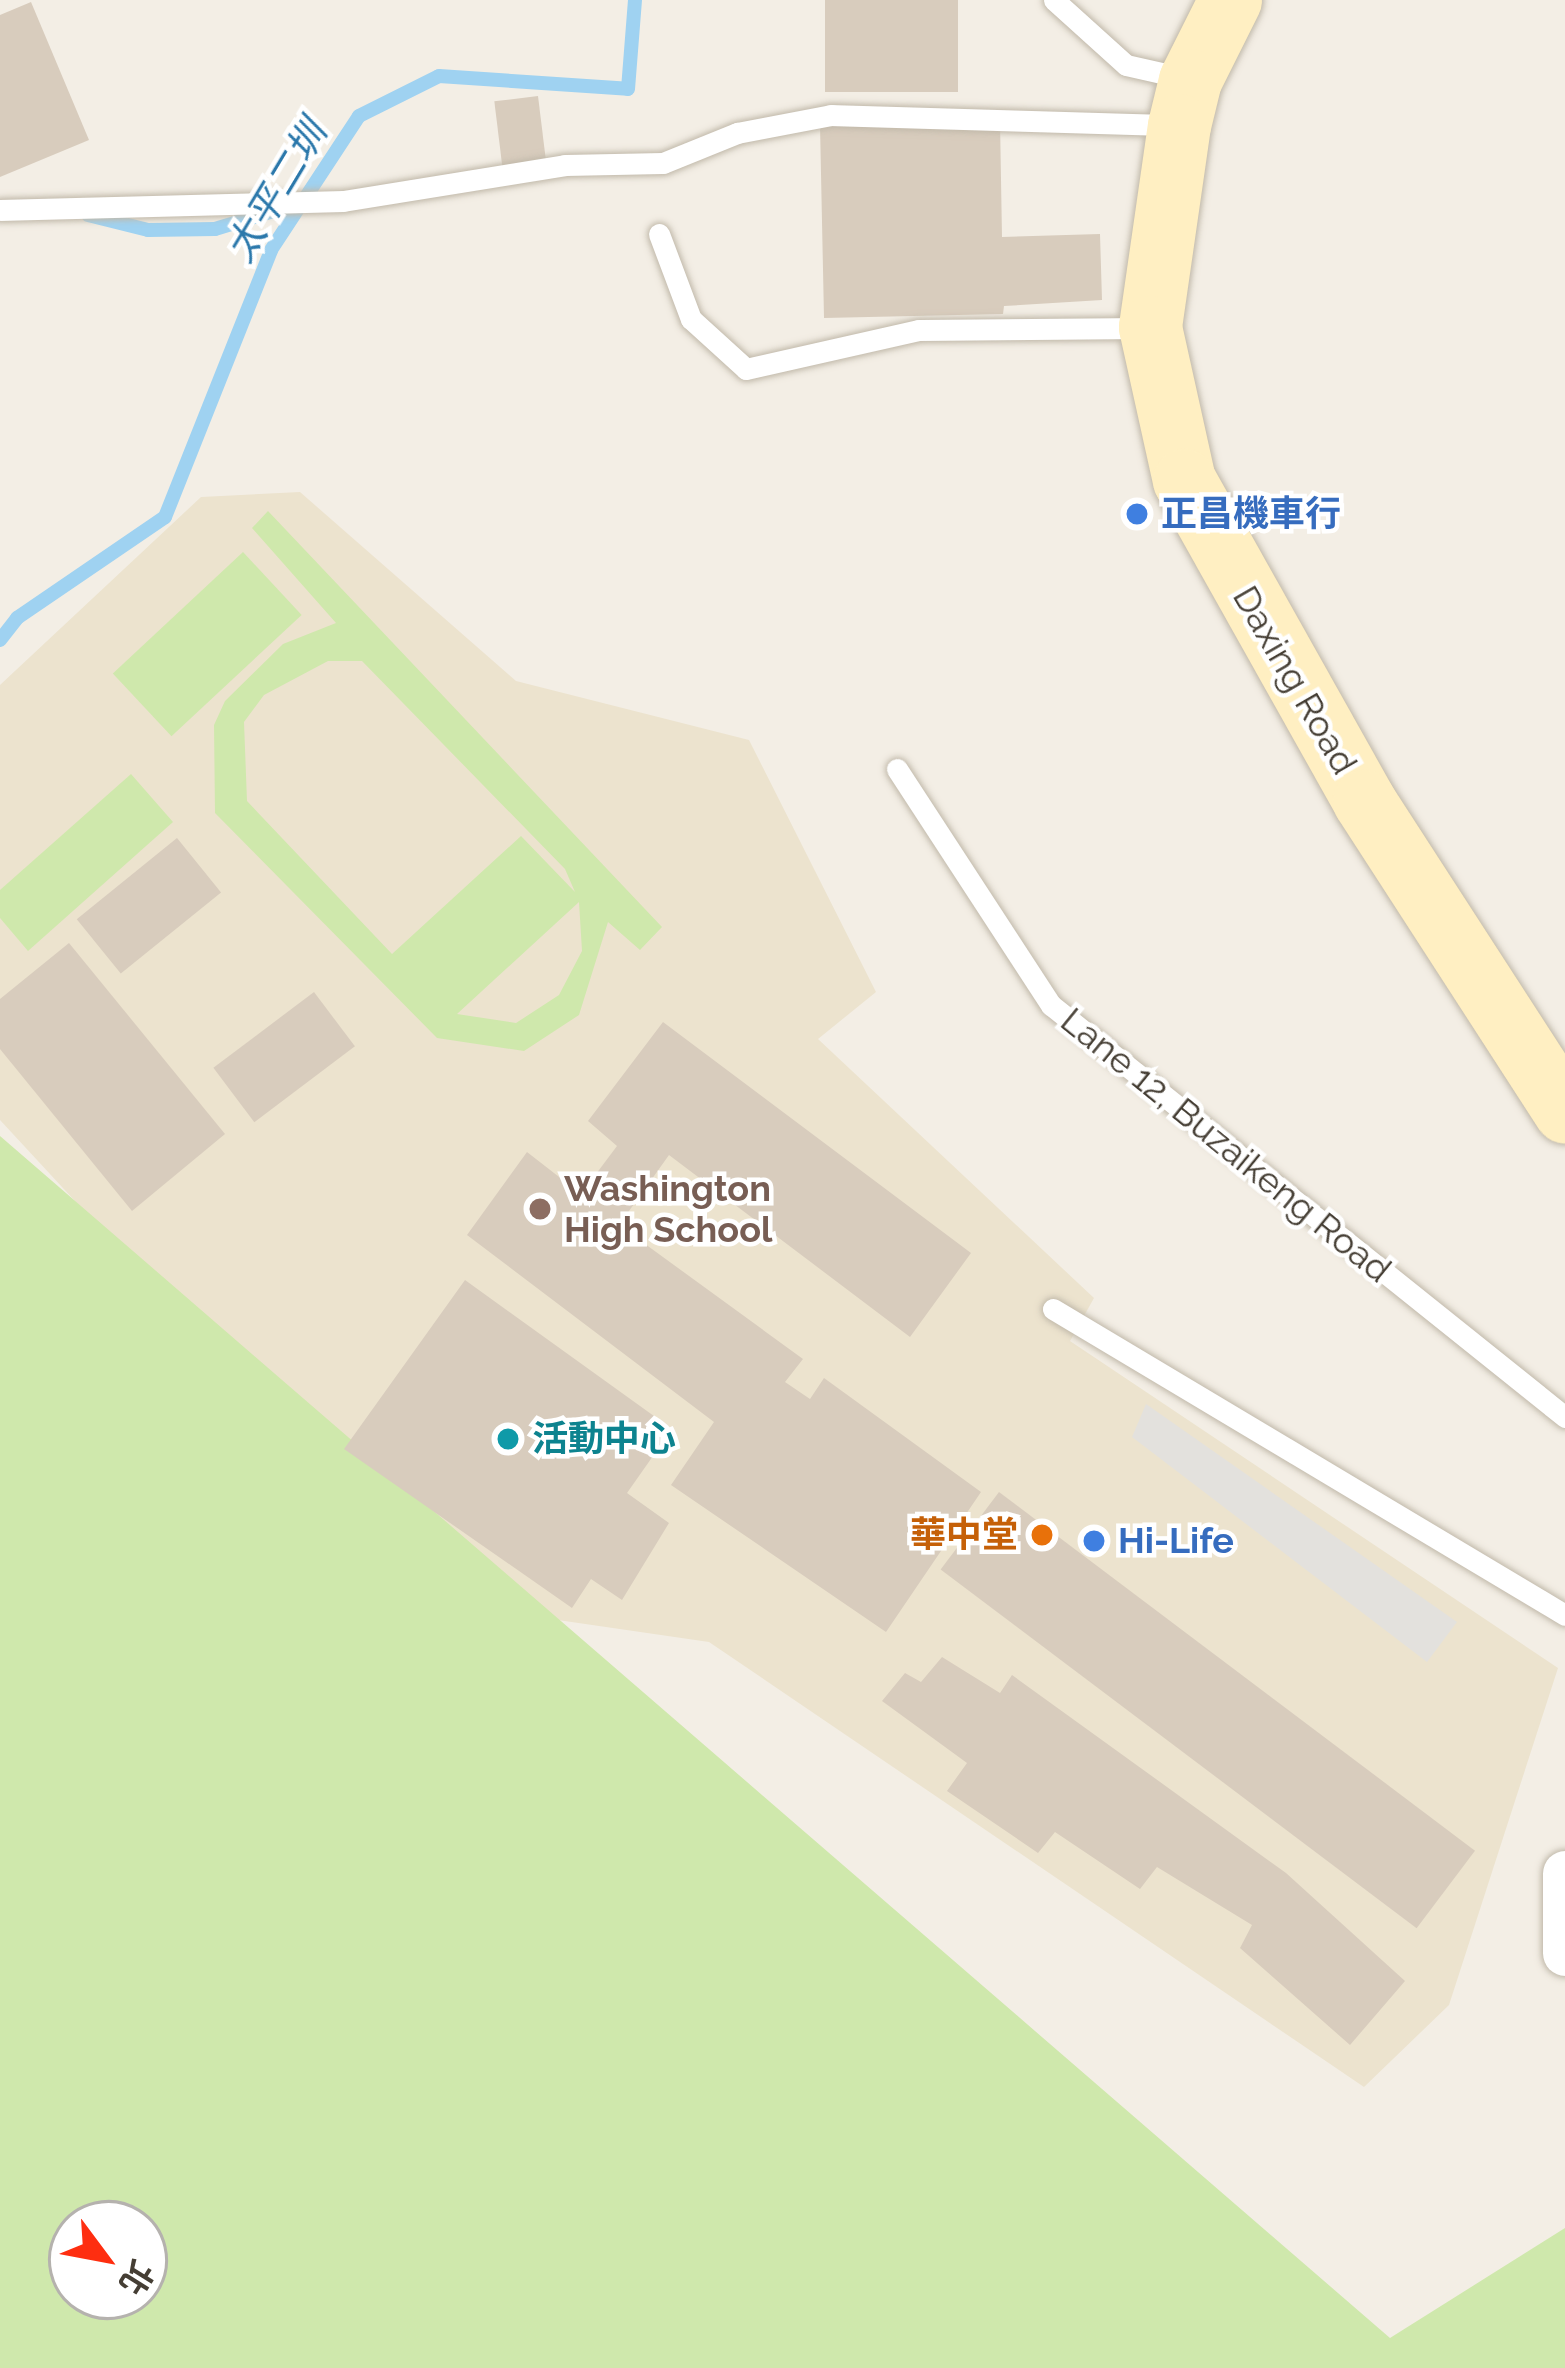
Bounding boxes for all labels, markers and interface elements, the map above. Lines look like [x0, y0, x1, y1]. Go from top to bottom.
water label: 太平二圳 [216, 112, 336, 270]
place label: 正昌機車行 [1161, 492, 1341, 536]
marker: 正昌機車行 [1124, 501, 1150, 527]
street label: Daxing Road [1224, 578, 1366, 782]
street label: Lane 12, Buzaikeng Road [1052, 999, 1400, 1291]
place label: Washington High School [564, 1166, 772, 1251]
marker: Washington High School [527, 1196, 553, 1222]
place label: 活動中心 [532, 1417, 676, 1461]
marker: 活動中心 [495, 1426, 521, 1452]
place label: 華中堂 [910, 1513, 1018, 1557]
place label: Hi-Life [1118, 1519, 1234, 1563]
marker: 華中堂 [1029, 1522, 1055, 1548]
marker: Hi-Life [1081, 1528, 1107, 1554]
north arrow [48, 2200, 168, 2320]
text: 北 [111, 2253, 162, 2302]

